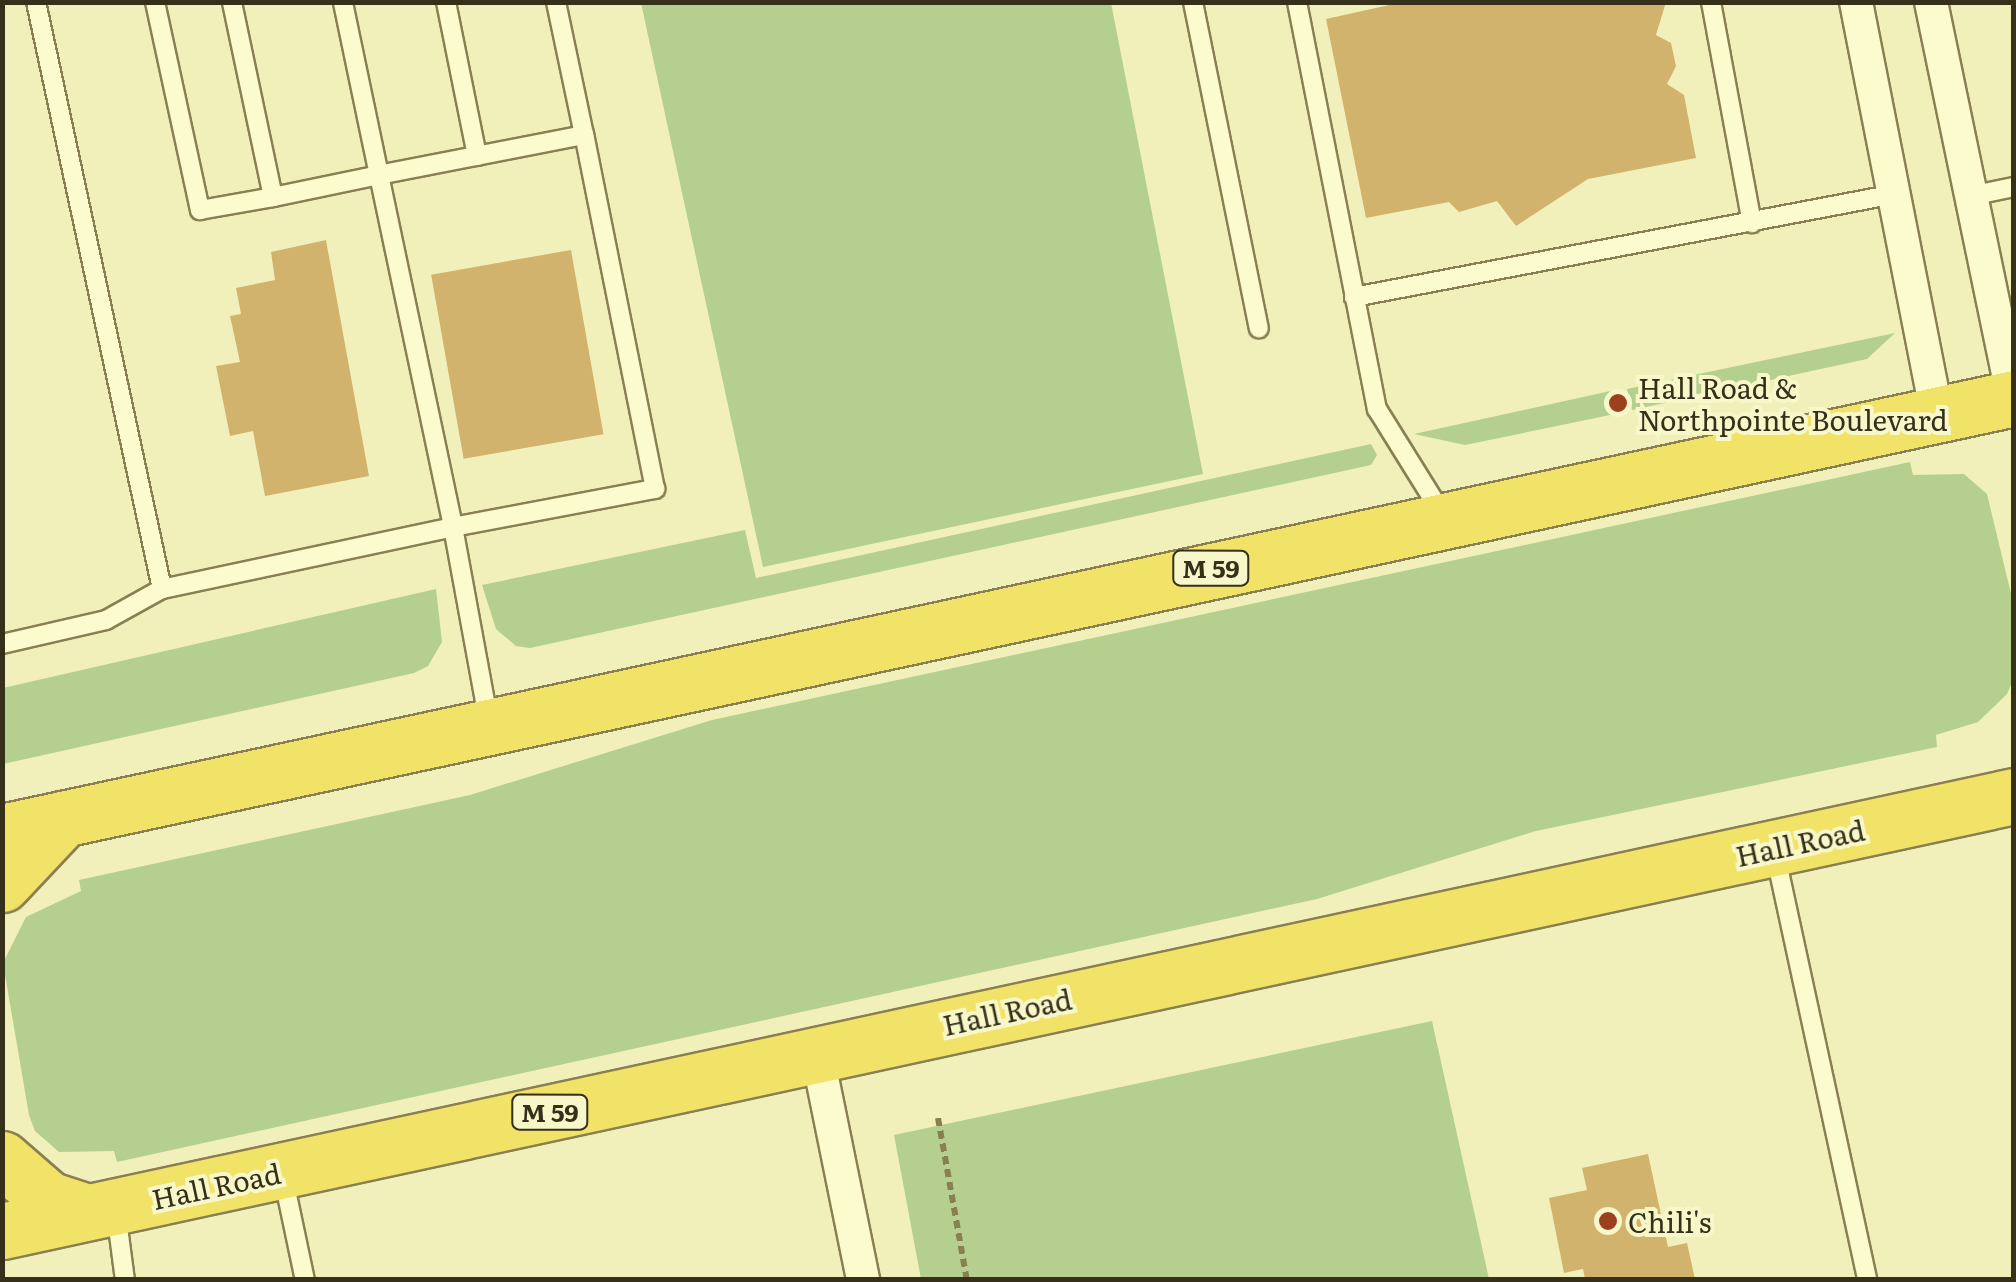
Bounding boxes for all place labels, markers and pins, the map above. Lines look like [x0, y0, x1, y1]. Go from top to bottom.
place label: Hall Road & Northpointe Boulevard [1638, 370, 1948, 436]
marker: Hall Road & Northpointe Boulevard [1607, 392, 1629, 414]
place label: Chili's [1628, 1204, 1711, 1238]
marker: Chili's [1597, 1210, 1619, 1232]

